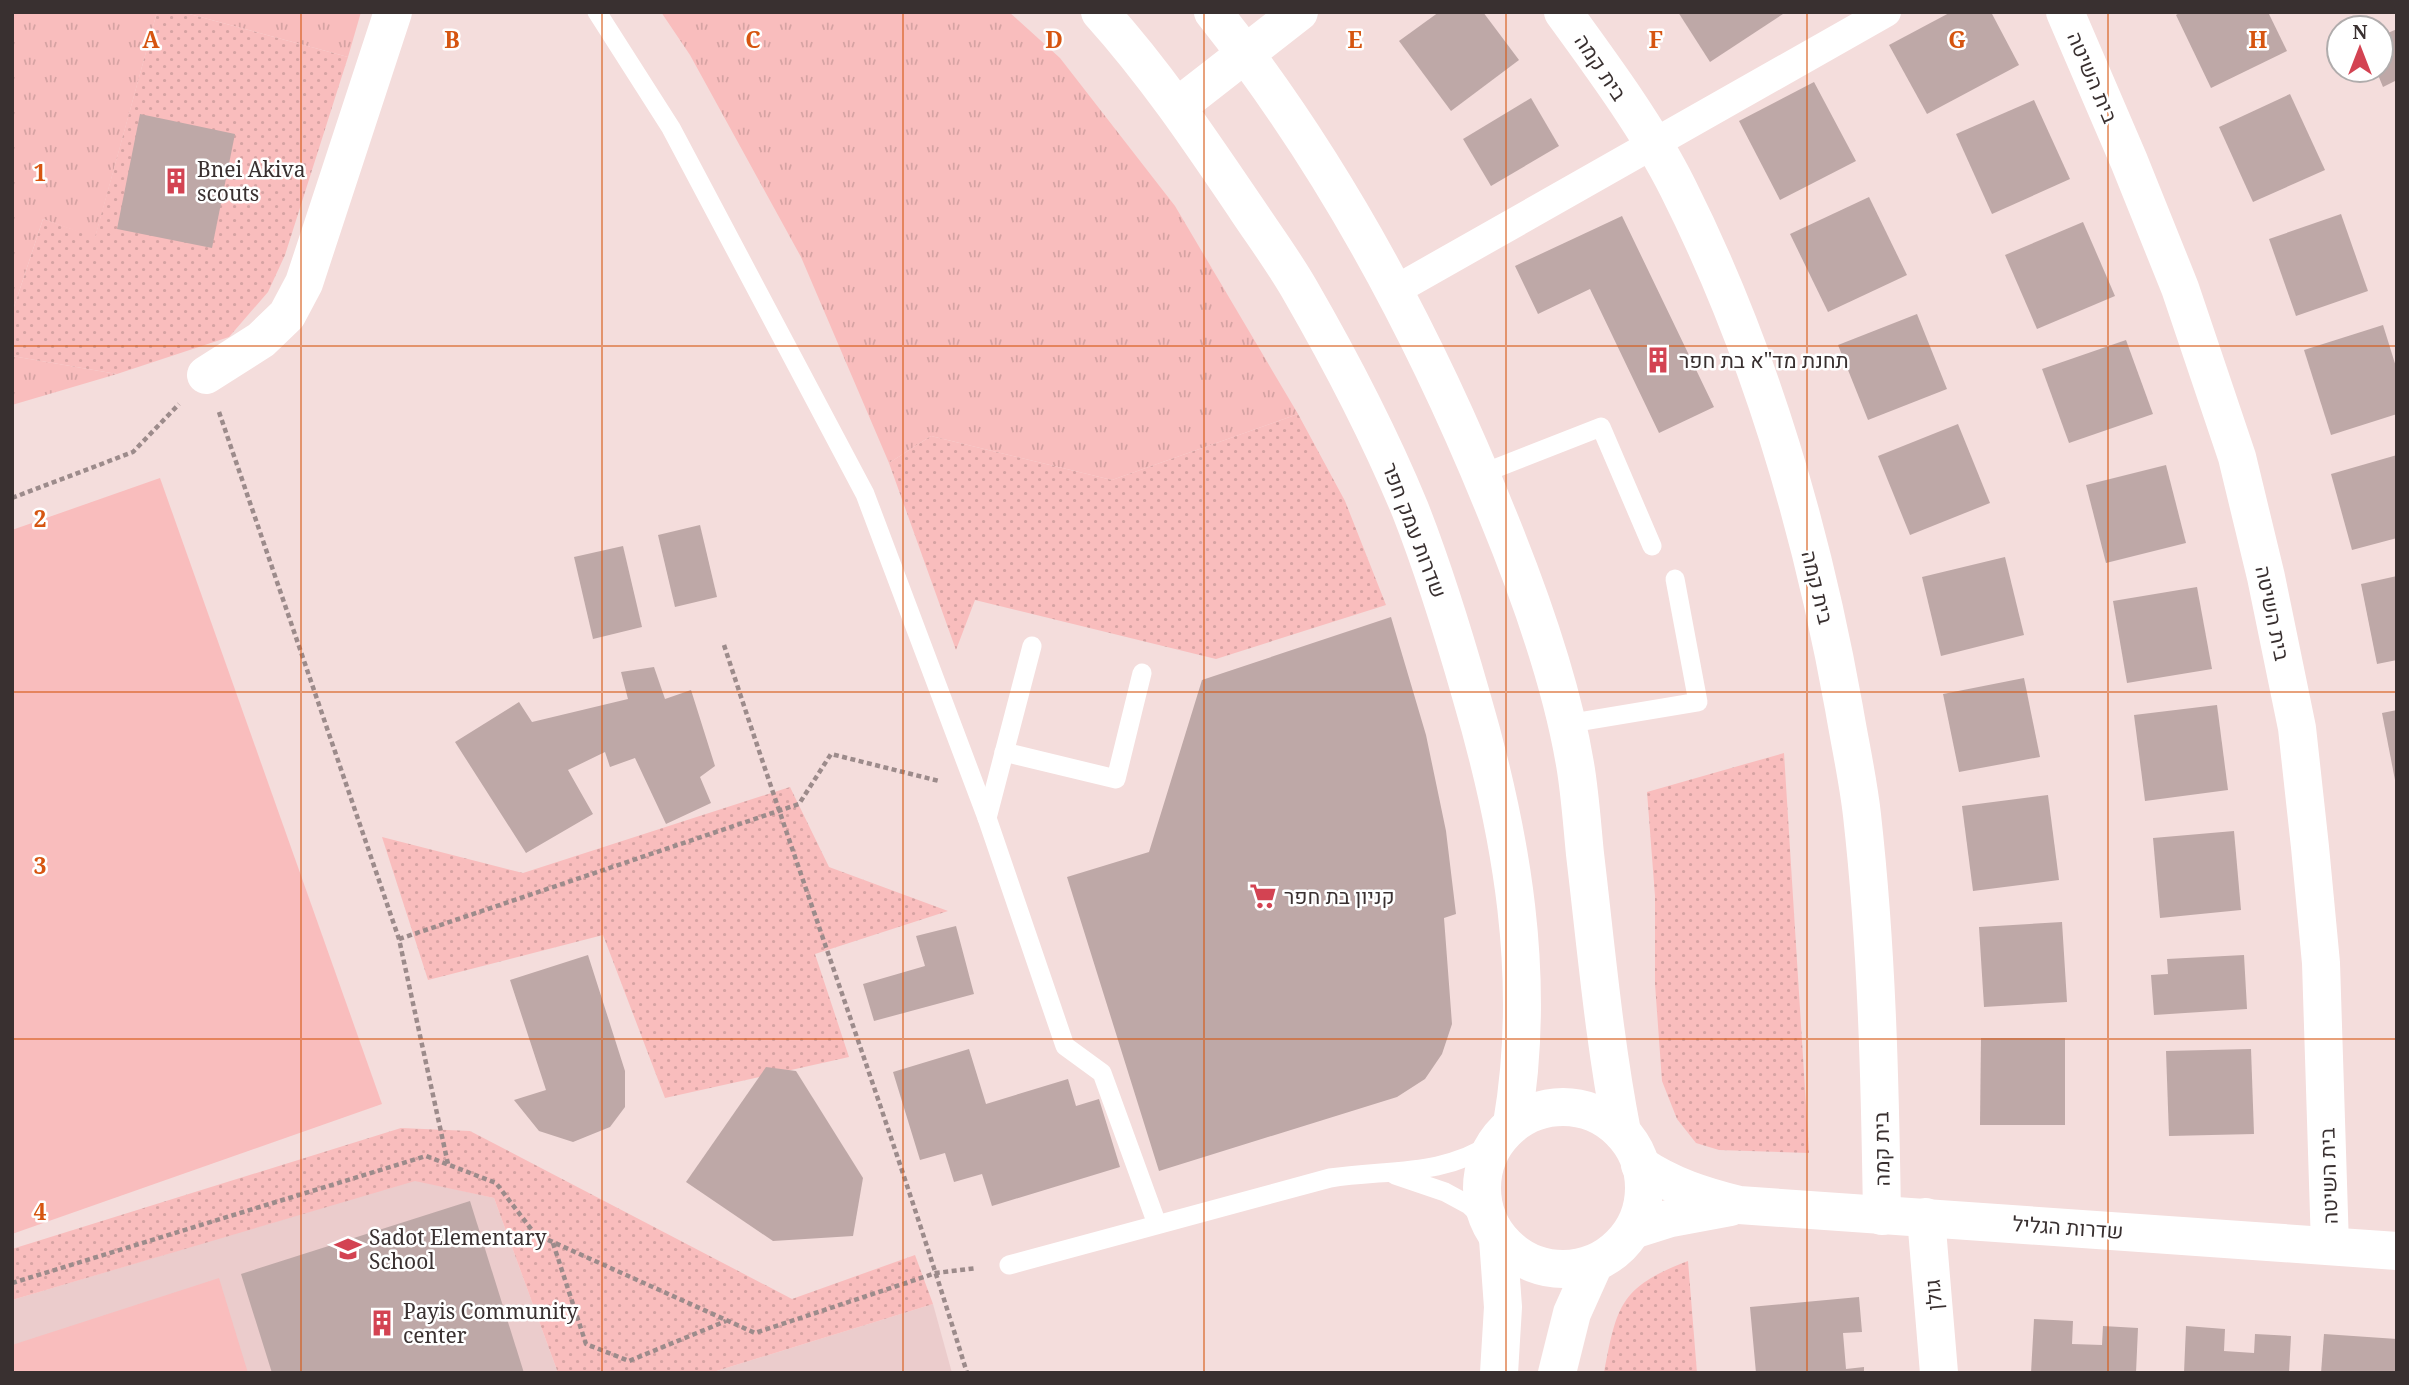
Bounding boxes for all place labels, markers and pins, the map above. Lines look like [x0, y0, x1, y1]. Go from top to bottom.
place label: Bnei Akiva scouts [197, 155, 306, 207]
building icon: Bnei Akiva scouts [161, 166, 191, 196]
building icon: תחנת מד"א בת חפר [1643, 345, 1673, 375]
place label: תחנת מד"א בת חפר [1679, 346, 1849, 374]
supermarket icon: קניון בת חפר [1248, 881, 1278, 911]
place label: קניון בת חפר [1284, 882, 1395, 910]
place label: Sadot Elementary School [369, 1223, 547, 1275]
school or university icon: Sadot Elementary School [333, 1234, 363, 1264]
place label: Payis Community center [403, 1297, 578, 1349]
building icon: Payis Community center [367, 1308, 397, 1338]

